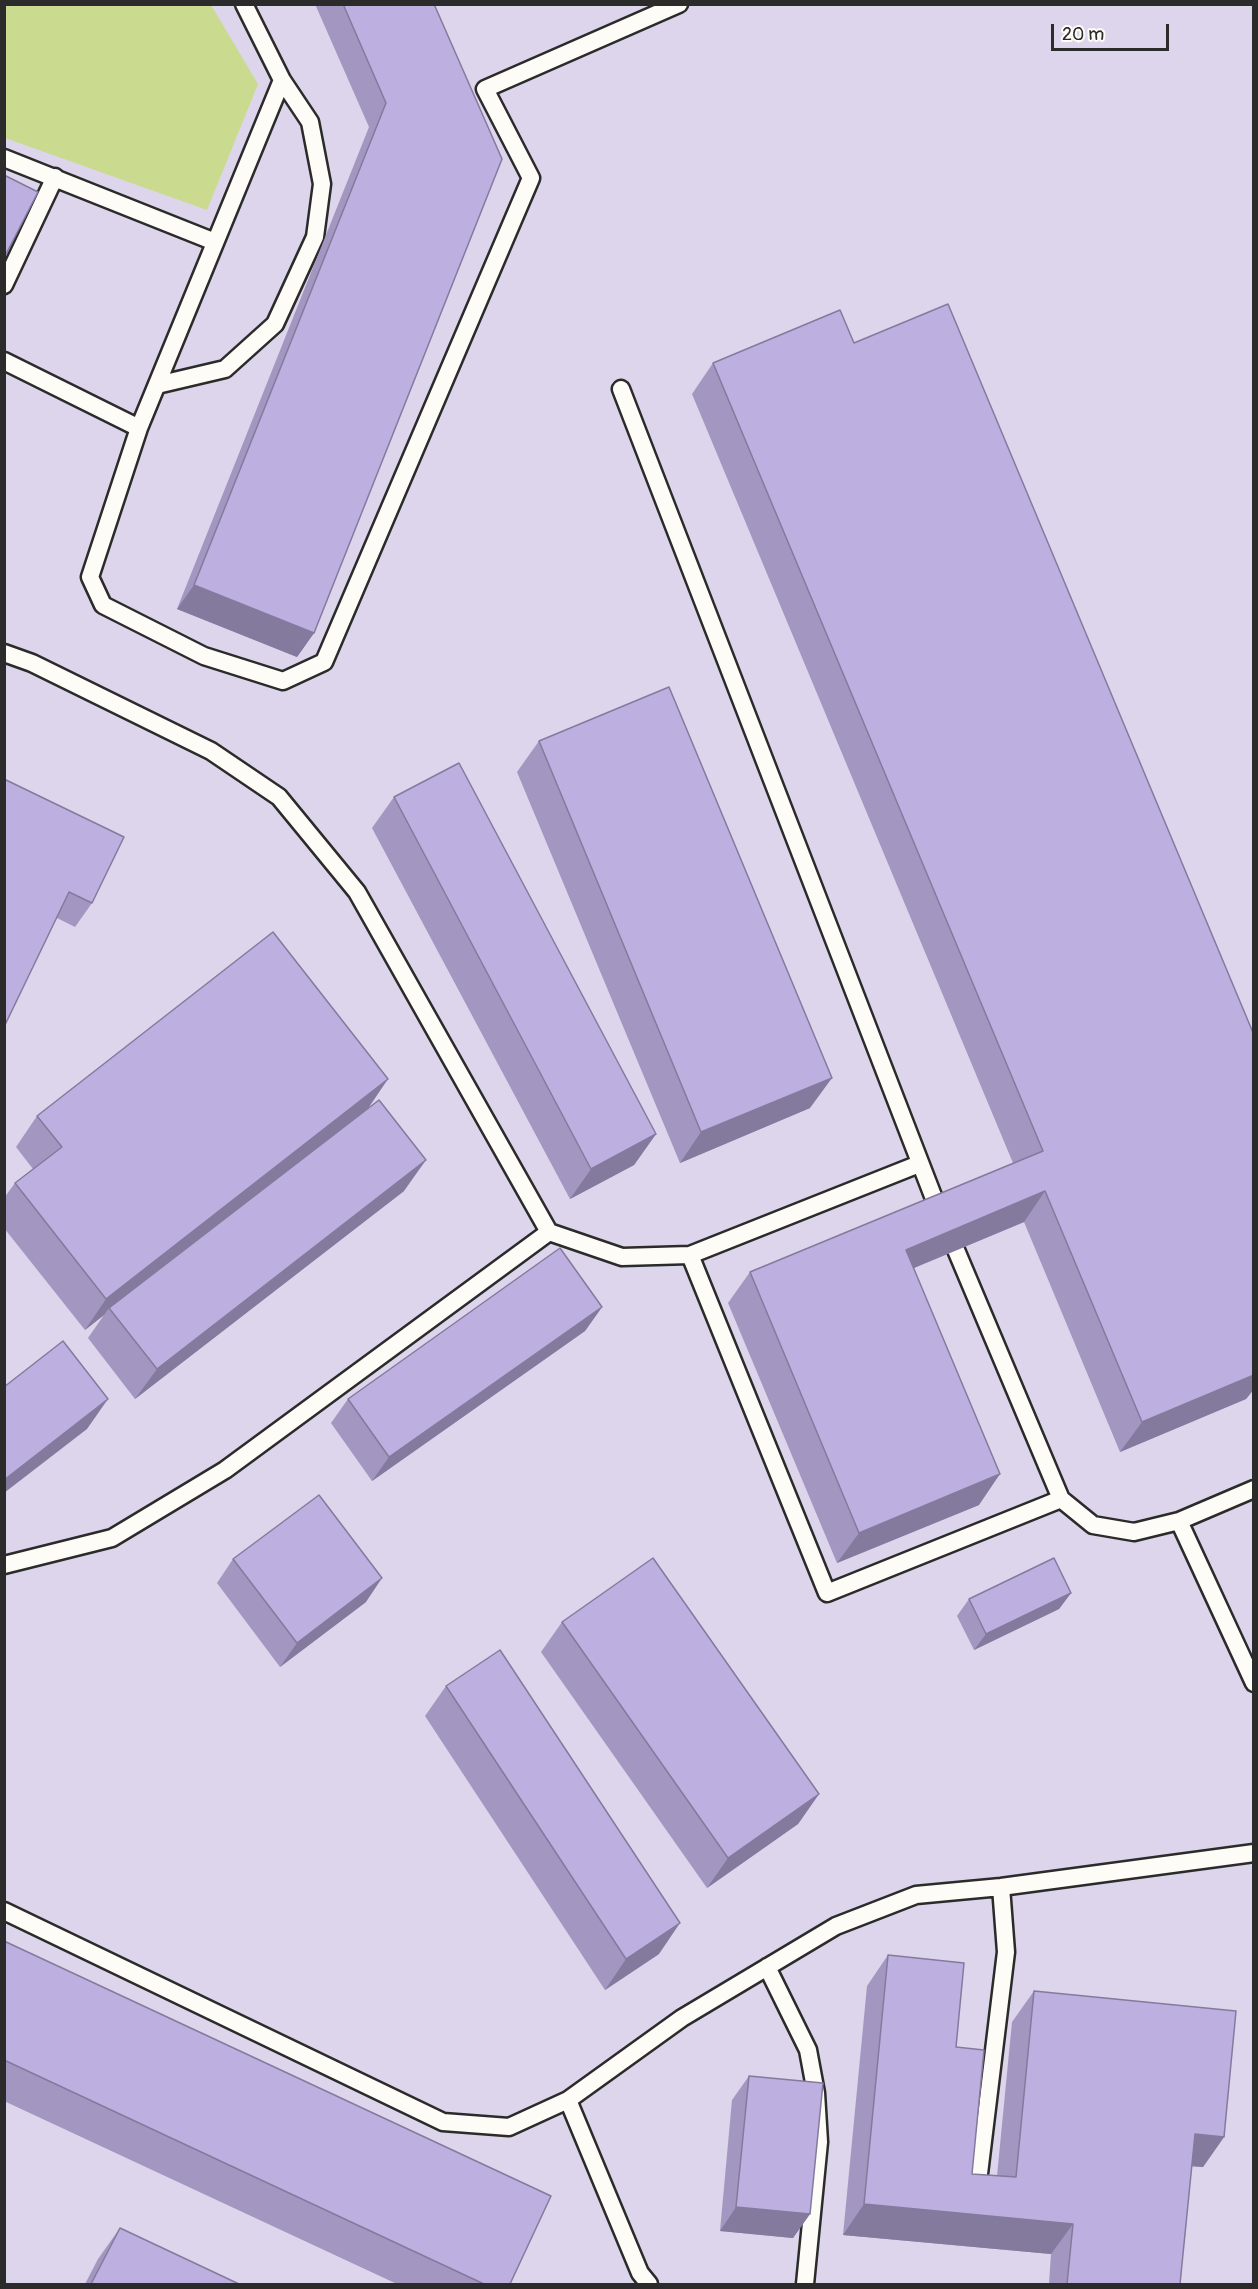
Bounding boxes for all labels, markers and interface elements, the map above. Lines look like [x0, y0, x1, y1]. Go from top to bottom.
scale bar [1054, 12, 1172, 50]
text: 20 m [1062, 23, 1104, 46]

